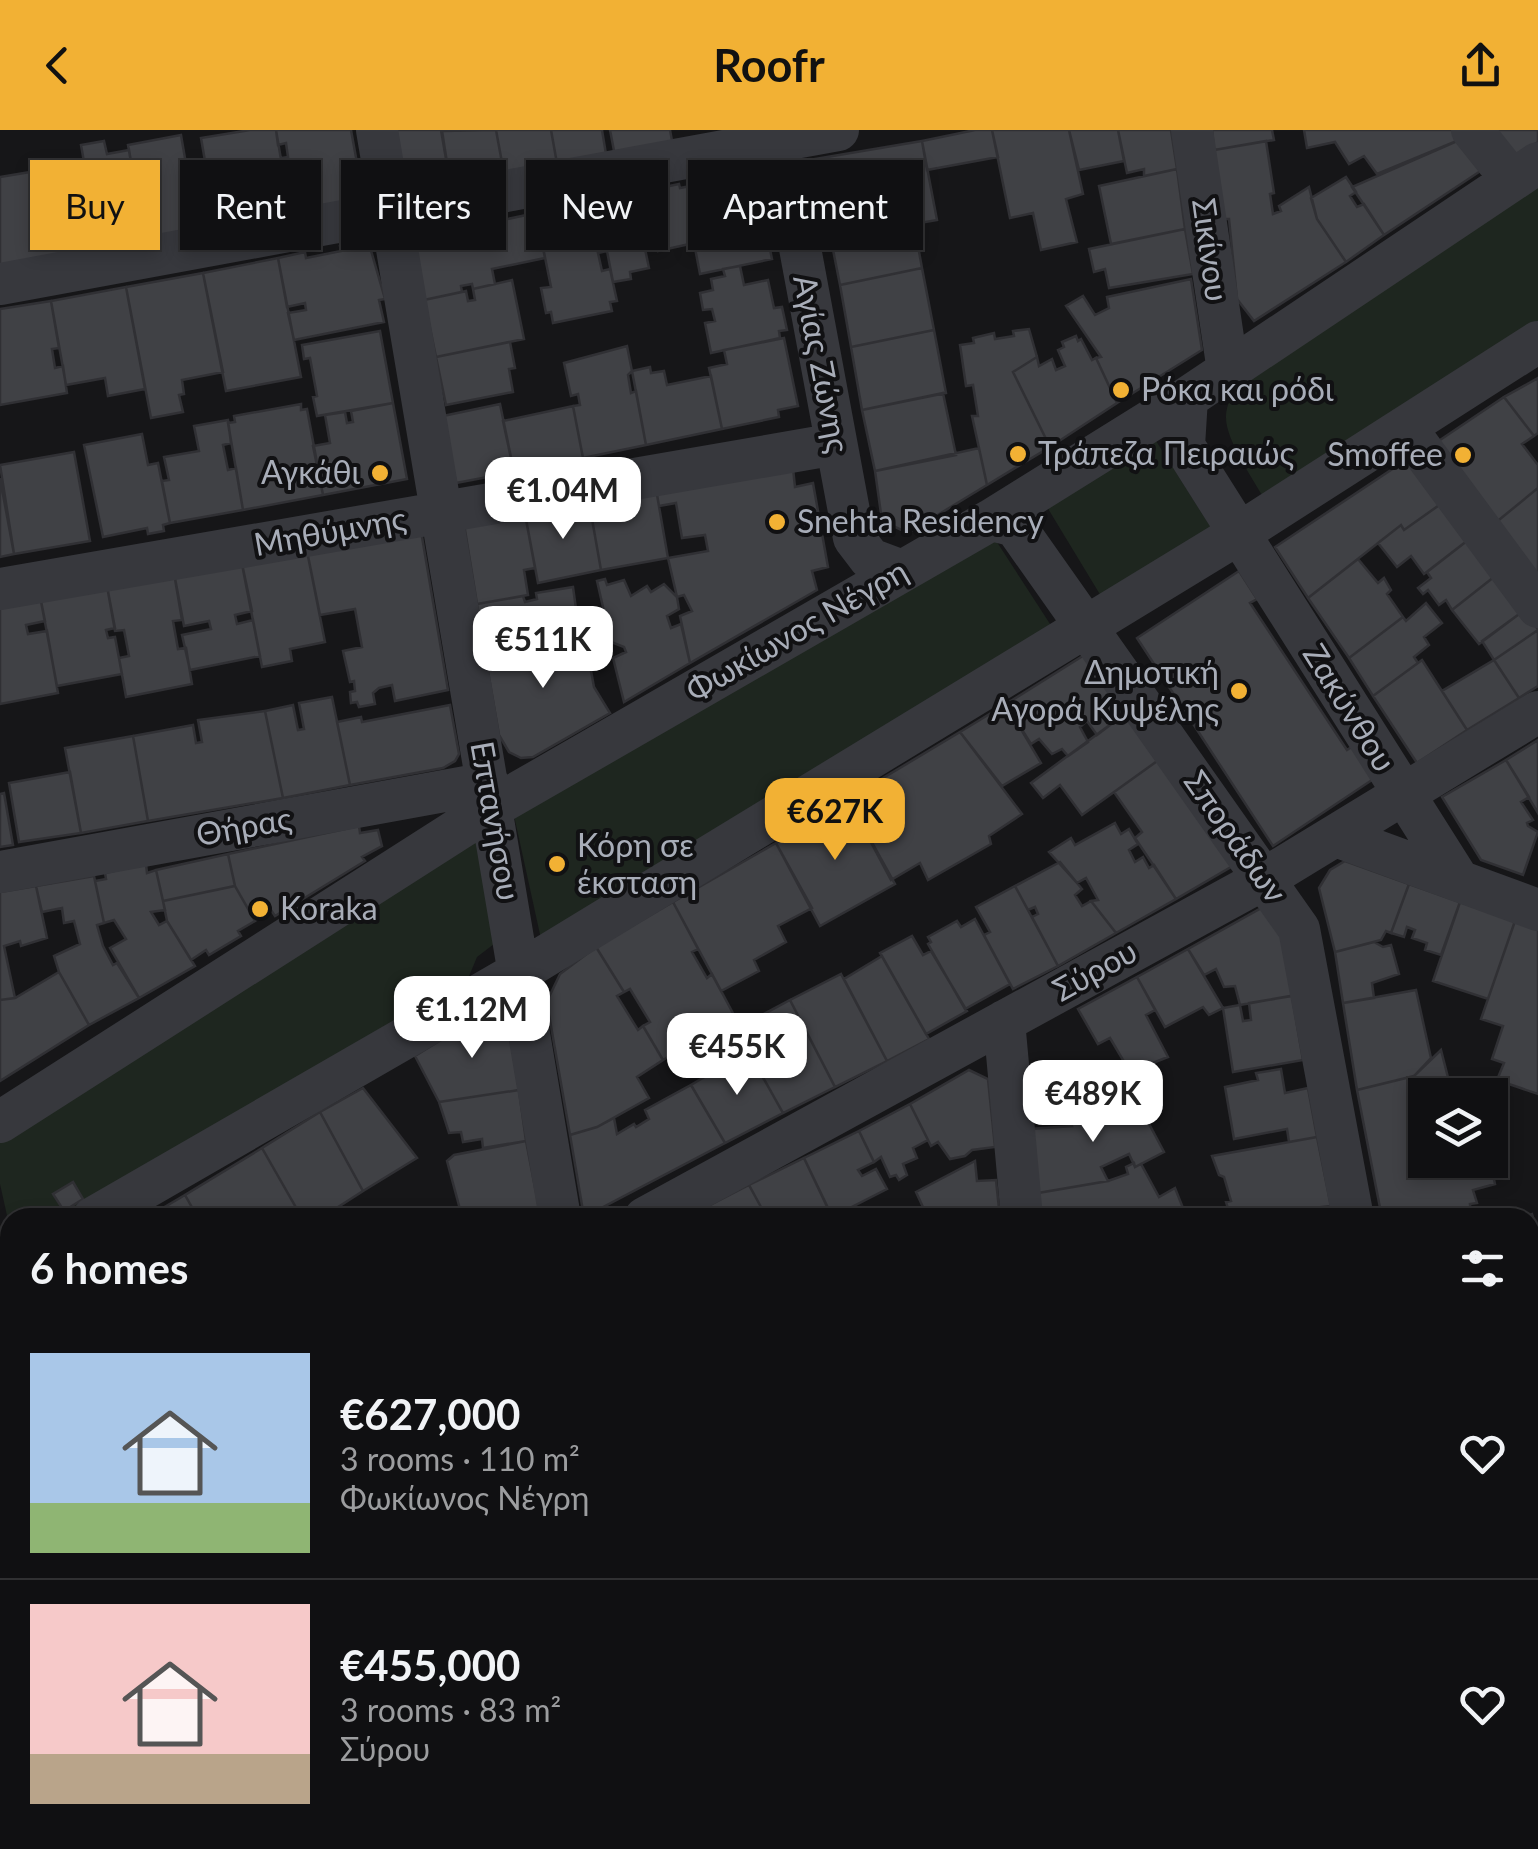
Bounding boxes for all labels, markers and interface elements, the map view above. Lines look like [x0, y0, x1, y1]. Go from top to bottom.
icon: back [30, 38, 85, 93]
text: Roofr [713, 38, 825, 92]
icon: share [1453, 38, 1508, 93]
chip: Buy [30, 160, 160, 250]
chip: Rent [180, 160, 321, 250]
chip: Filters [341, 160, 506, 250]
chip: New [526, 160, 668, 250]
chip: Apartment [688, 160, 923, 250]
street label: Σικίνου [1185, 196, 1238, 304]
street label: Αγίας Ζώνης [786, 271, 859, 456]
place label: Ρόκα και ρόδι [1141, 369, 1334, 408]
marker: Ρόκα και ρόδι [1110, 379, 1132, 401]
place label: Τράπεζα Πειραιώς [1038, 433, 1294, 472]
place label: Smoffee [1327, 434, 1443, 473]
marker: Τράπεζα Πειραιώς [1007, 443, 1029, 465]
marker: Smoffee [1452, 444, 1474, 466]
place label: Αγκάθι [261, 452, 361, 491]
pin: €1.04M [482, 457, 644, 542]
marker: Αγκάθι [369, 462, 391, 484]
text: €1.04M [507, 470, 619, 509]
street label: Μηθύμνης [251, 498, 409, 563]
place label: Snehta Residency [797, 501, 1044, 540]
marker: Snehta Residency [766, 511, 788, 533]
street label: Φωκίωνος Νέγρη [678, 550, 914, 709]
pin: €511K [473, 606, 613, 691]
text: €511K [495, 619, 591, 658]
street label: Ζακύνθου [1296, 636, 1405, 778]
place label: Δημοτική Αγορά Κυψέλης [991, 652, 1219, 728]
marker: Δημοτική Αγορά Κυψέλης [1228, 680, 1250, 702]
street label: Επτανήσου [463, 738, 530, 903]
street label: Σποράδων [1177, 763, 1296, 910]
pin: €627K [765, 778, 905, 863]
text: €627K [787, 791, 883, 830]
street label: Θήρας [193, 798, 295, 853]
place label: Κόρη σε έκσταση [577, 825, 697, 901]
marker: Κόρη σε έκσταση [546, 853, 568, 875]
place label: Koraka [280, 888, 378, 927]
marker: Koraka [249, 898, 271, 920]
street label: Σύρου [1045, 931, 1143, 1009]
pin: €1.12M [391, 976, 553, 1061]
text: €1.12M [416, 989, 528, 1028]
pin: €455K [667, 1013, 807, 1098]
text: €455K [689, 1026, 785, 1065]
pin: €489K [1023, 1060, 1163, 1145]
text: €489K [1045, 1073, 1141, 1112]
map controls [1408, 1078, 1508, 1178]
button: layers [1408, 1078, 1508, 1178]
icon: filters [1455, 1241, 1510, 1296]
text: 6 homes [30, 1243, 188, 1293]
text: €627,000 [340, 1389, 520, 1439]
icon: home [110, 1393, 230, 1513]
icon: heart [1455, 1426, 1510, 1481]
text: 3 rooms · 110 m² [340, 1439, 580, 1478]
text: Φωκίωνος Νέγρη [340, 1478, 589, 1517]
text: €455,000 [340, 1640, 520, 1690]
icon: home [110, 1644, 230, 1764]
icon: heart [1455, 1677, 1510, 1732]
text: 3 rooms · 83 m² [340, 1690, 561, 1729]
text: Σύρου [340, 1729, 430, 1768]

